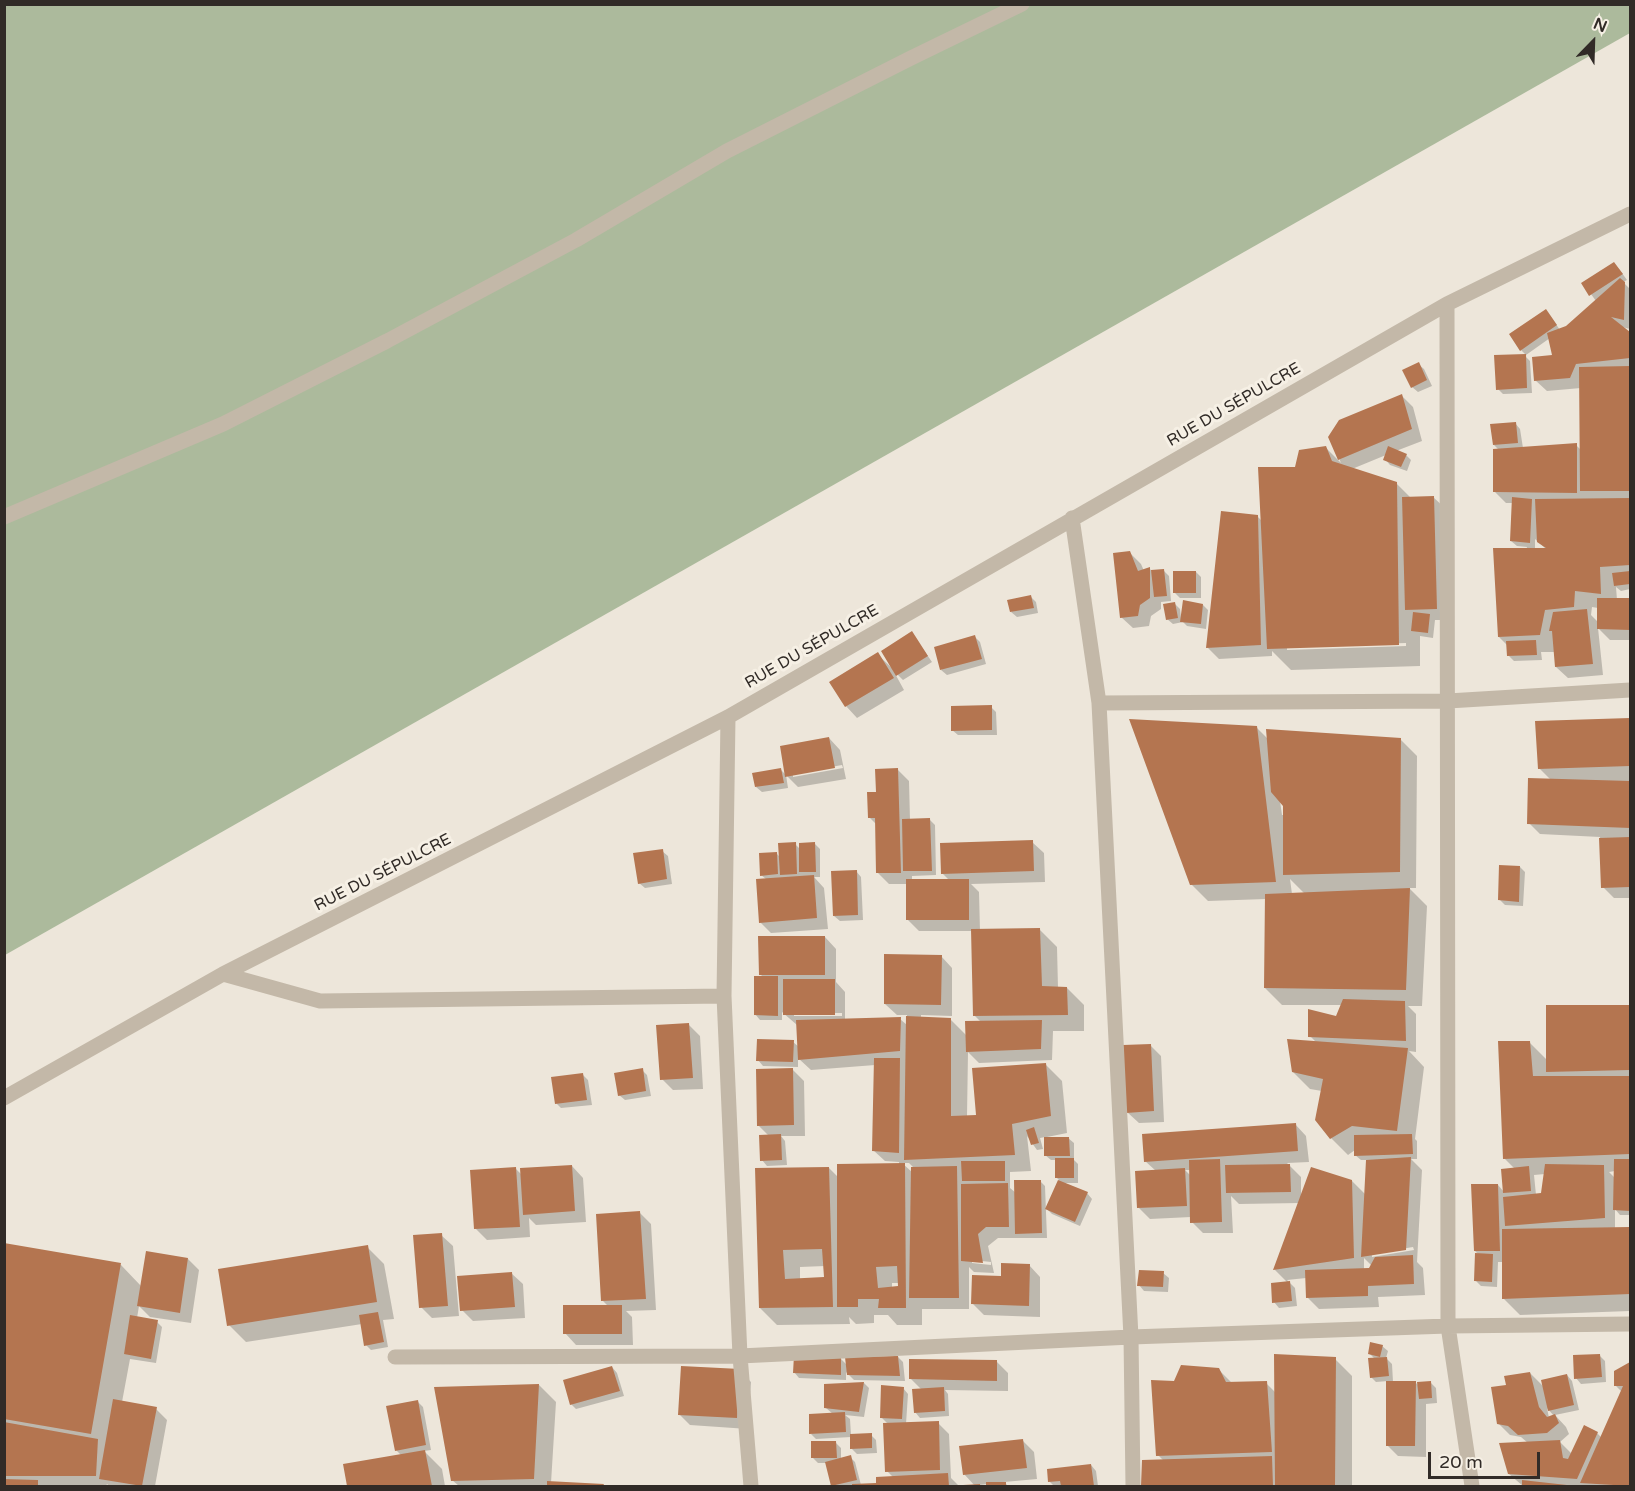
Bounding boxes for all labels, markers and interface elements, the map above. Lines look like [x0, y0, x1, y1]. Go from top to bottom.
north arrow [1563, 12, 1623, 72]
text: N [1590, 14, 1610, 37]
street label: RUE DU SÉPULCRE [1164, 359, 1304, 451]
street label: RUE DU SÉPULCRE [742, 601, 882, 693]
street label: RUE DU SÉPULCRE [311, 830, 455, 916]
scale bar [1431, 1440, 1544, 1478]
text: 20 m [1439, 1451, 1483, 1473]

